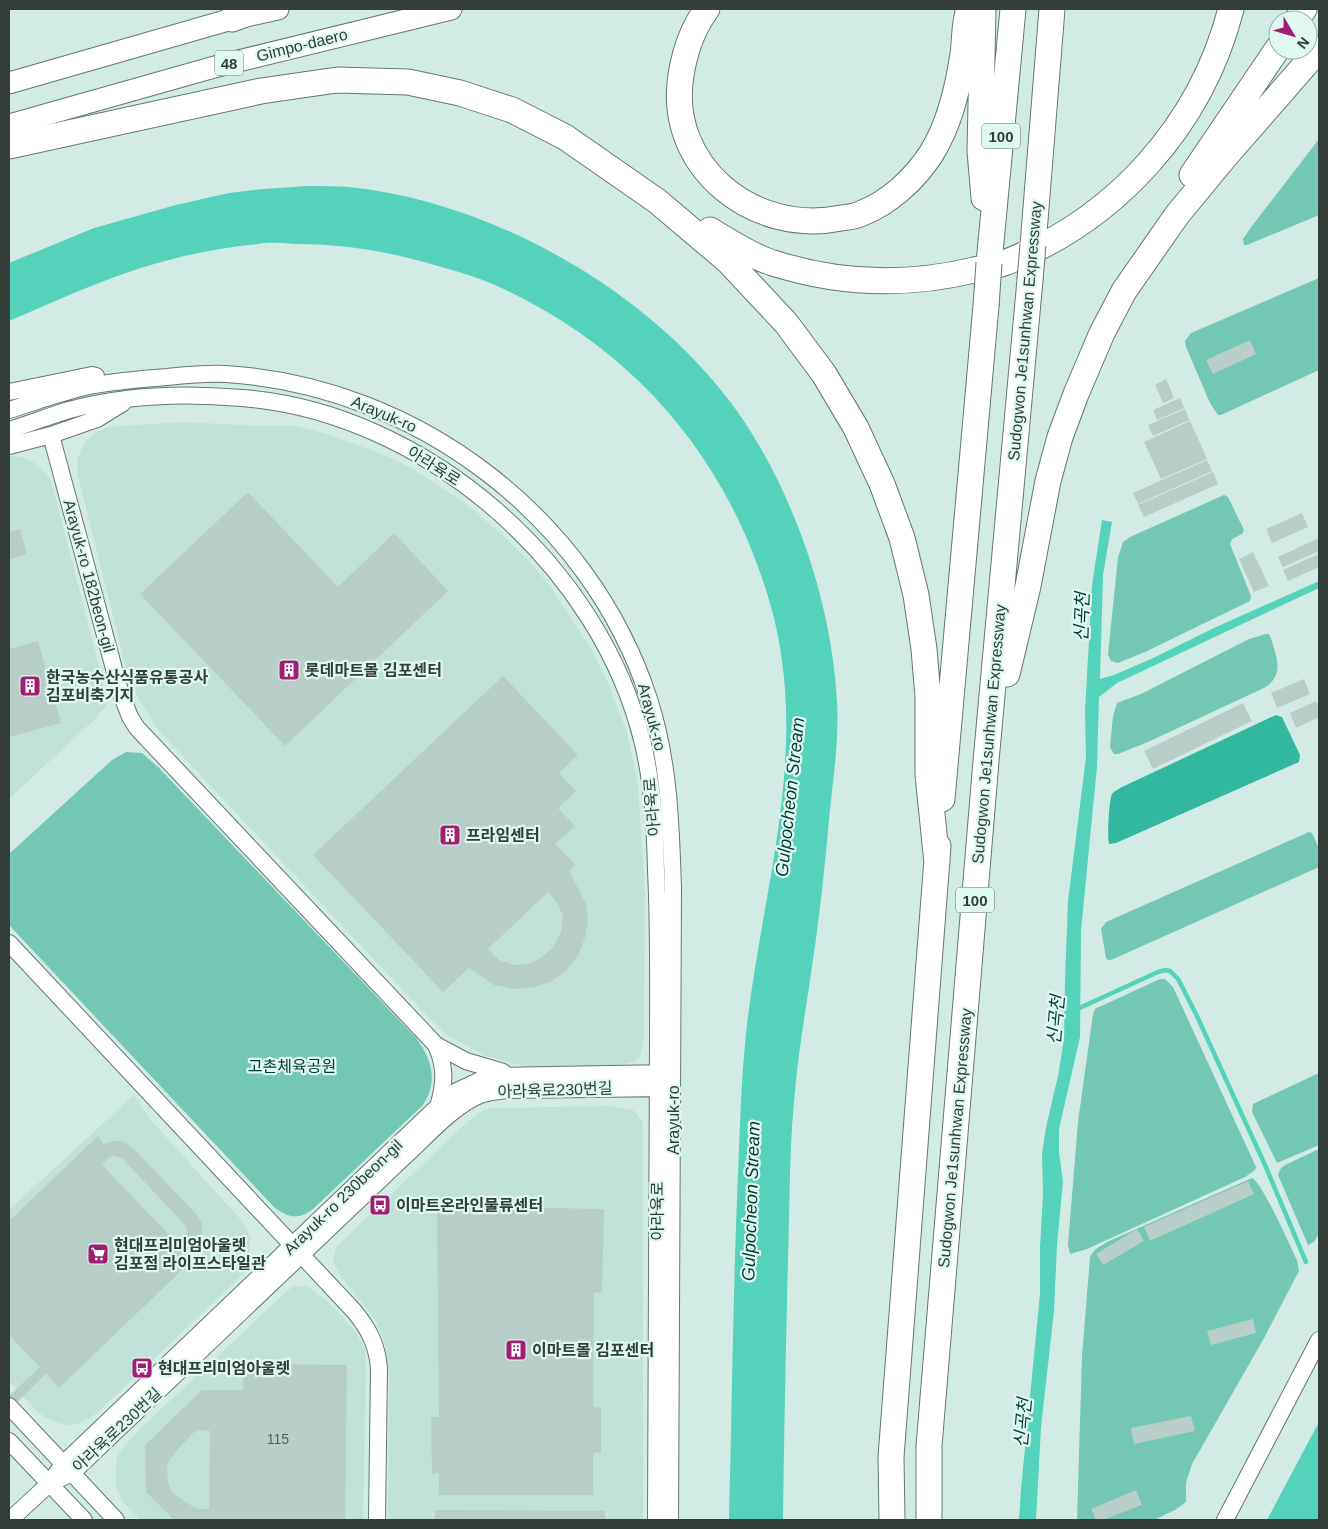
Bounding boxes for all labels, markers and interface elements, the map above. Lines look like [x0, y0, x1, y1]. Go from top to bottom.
north arrow [1268, 10, 1318, 60]
street label: Gimpo-daero [255, 25, 349, 65]
text: N [1294, 34, 1313, 52]
road number: 48 [215, 50, 243, 76]
road number: 100 [982, 124, 1020, 148]
street label: Sudogwon Je1sunhwan Expressway [1005, 200, 1045, 462]
street label: Arayuk-ro [349, 393, 419, 435]
street label: 아라육로 [405, 443, 464, 489]
street label: Arayuk-ro 182beon-gil [60, 498, 118, 654]
water label: 신곡천 [1071, 589, 1093, 642]
street label: Sudogwon Je1sunhwan Expressway [969, 603, 1009, 865]
building icon: 롯데마트몰 김포센터 [277, 658, 301, 682]
place label: 롯데마트몰 김포센터 [305, 662, 442, 679]
place label: 한국농수산식품유통공사 김포비축기지 [46, 668, 208, 704]
building icon: 한국농수산식품유통공사 김포비축기지 [18, 674, 42, 698]
street label: Arayuk-ro [635, 681, 669, 753]
water label: Gulpocheon Stream [772, 716, 808, 878]
street label: 아라육로 [641, 777, 663, 837]
building icon: 프라임센터 [438, 823, 462, 847]
place label: 프라임센터 [466, 827, 540, 844]
road number: 100 [956, 888, 994, 912]
water label: 신곡천 [1044, 992, 1068, 1046]
street label: Sudogwon Je1sunhwan Expressway [935, 1007, 975, 1269]
park label: 고촌체육공원 [248, 1058, 336, 1075]
street label: 아라육로230번길 [497, 1079, 613, 1101]
street label: Arayuk-ro [665, 1085, 682, 1155]
water label: Gulpocheon Stream [738, 1121, 764, 1281]
street label: Arayuk-ro 230beon-gil [280, 1136, 406, 1258]
street label: 아라육로 [649, 1181, 666, 1240]
bus stop icon: 이마트온라인물류센터 [368, 1193, 392, 1217]
place label: 이마트온라인물류센터 [396, 1197, 543, 1214]
place label: 현대프리미엄아울렛 김포점 라이프스타일관 [114, 1236, 266, 1272]
supermarket icon: 현대프리미엄아울렛 김포점 라이프스타일관 [86, 1242, 110, 1266]
building icon: 이마트몰 김포센터 [504, 1338, 528, 1362]
place label: 이마트몰 김포센터 [532, 1342, 654, 1359]
bus stop icon: 현대프리미엄아울렛 [130, 1356, 154, 1380]
place label: 현대프리미엄아울렛 [158, 1359, 290, 1377]
street label: 아라육로230번길 [69, 1385, 165, 1475]
water label: 신곡천 [1011, 1395, 1035, 1449]
house number: 115 [267, 1431, 289, 1447]

